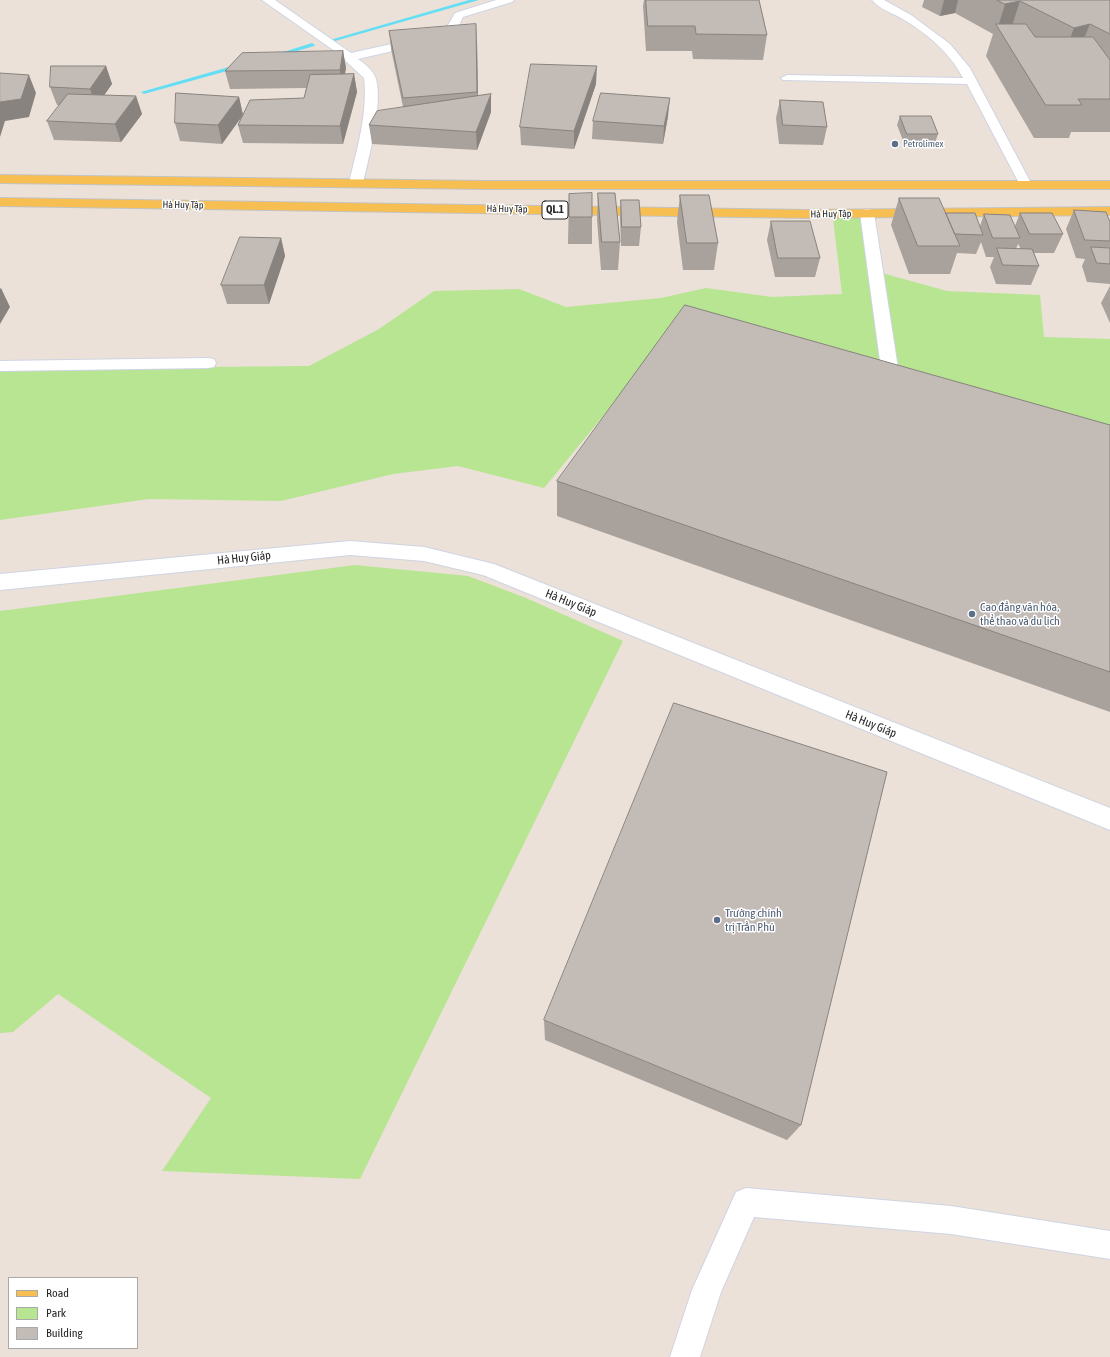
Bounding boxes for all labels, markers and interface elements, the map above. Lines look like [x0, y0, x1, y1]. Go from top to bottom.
place label: Petrolimex [903, 138, 943, 150]
marker: Petrolimex [890, 139, 900, 149]
street label: Hà Huy Tập [162, 199, 204, 211]
road number: QL.1 [542, 201, 568, 219]
street label: Hà Huy Tập [486, 203, 528, 215]
street label: Hà Huy Tập [810, 208, 852, 220]
street label: Hà Huy Giáp [216, 548, 272, 568]
street label: Hà Huy Giáp [543, 586, 599, 620]
place label: Cao đẳng văn hóa, thể thao và du lịch [980, 600, 1060, 628]
marker: Cao đẳng văn hóa, thể thao và du lịch [967, 609, 977, 619]
street label: Hà Huy Giáp [843, 707, 899, 741]
place label: Trường chính trị Trần Phú [725, 906, 782, 934]
marker: Trường chính trị Trần Phú [712, 915, 722, 925]
legend [8, 1277, 138, 1349]
text: Road [46, 1286, 69, 1300]
text: Park [46, 1306, 66, 1320]
text: Building [46, 1326, 83, 1340]

